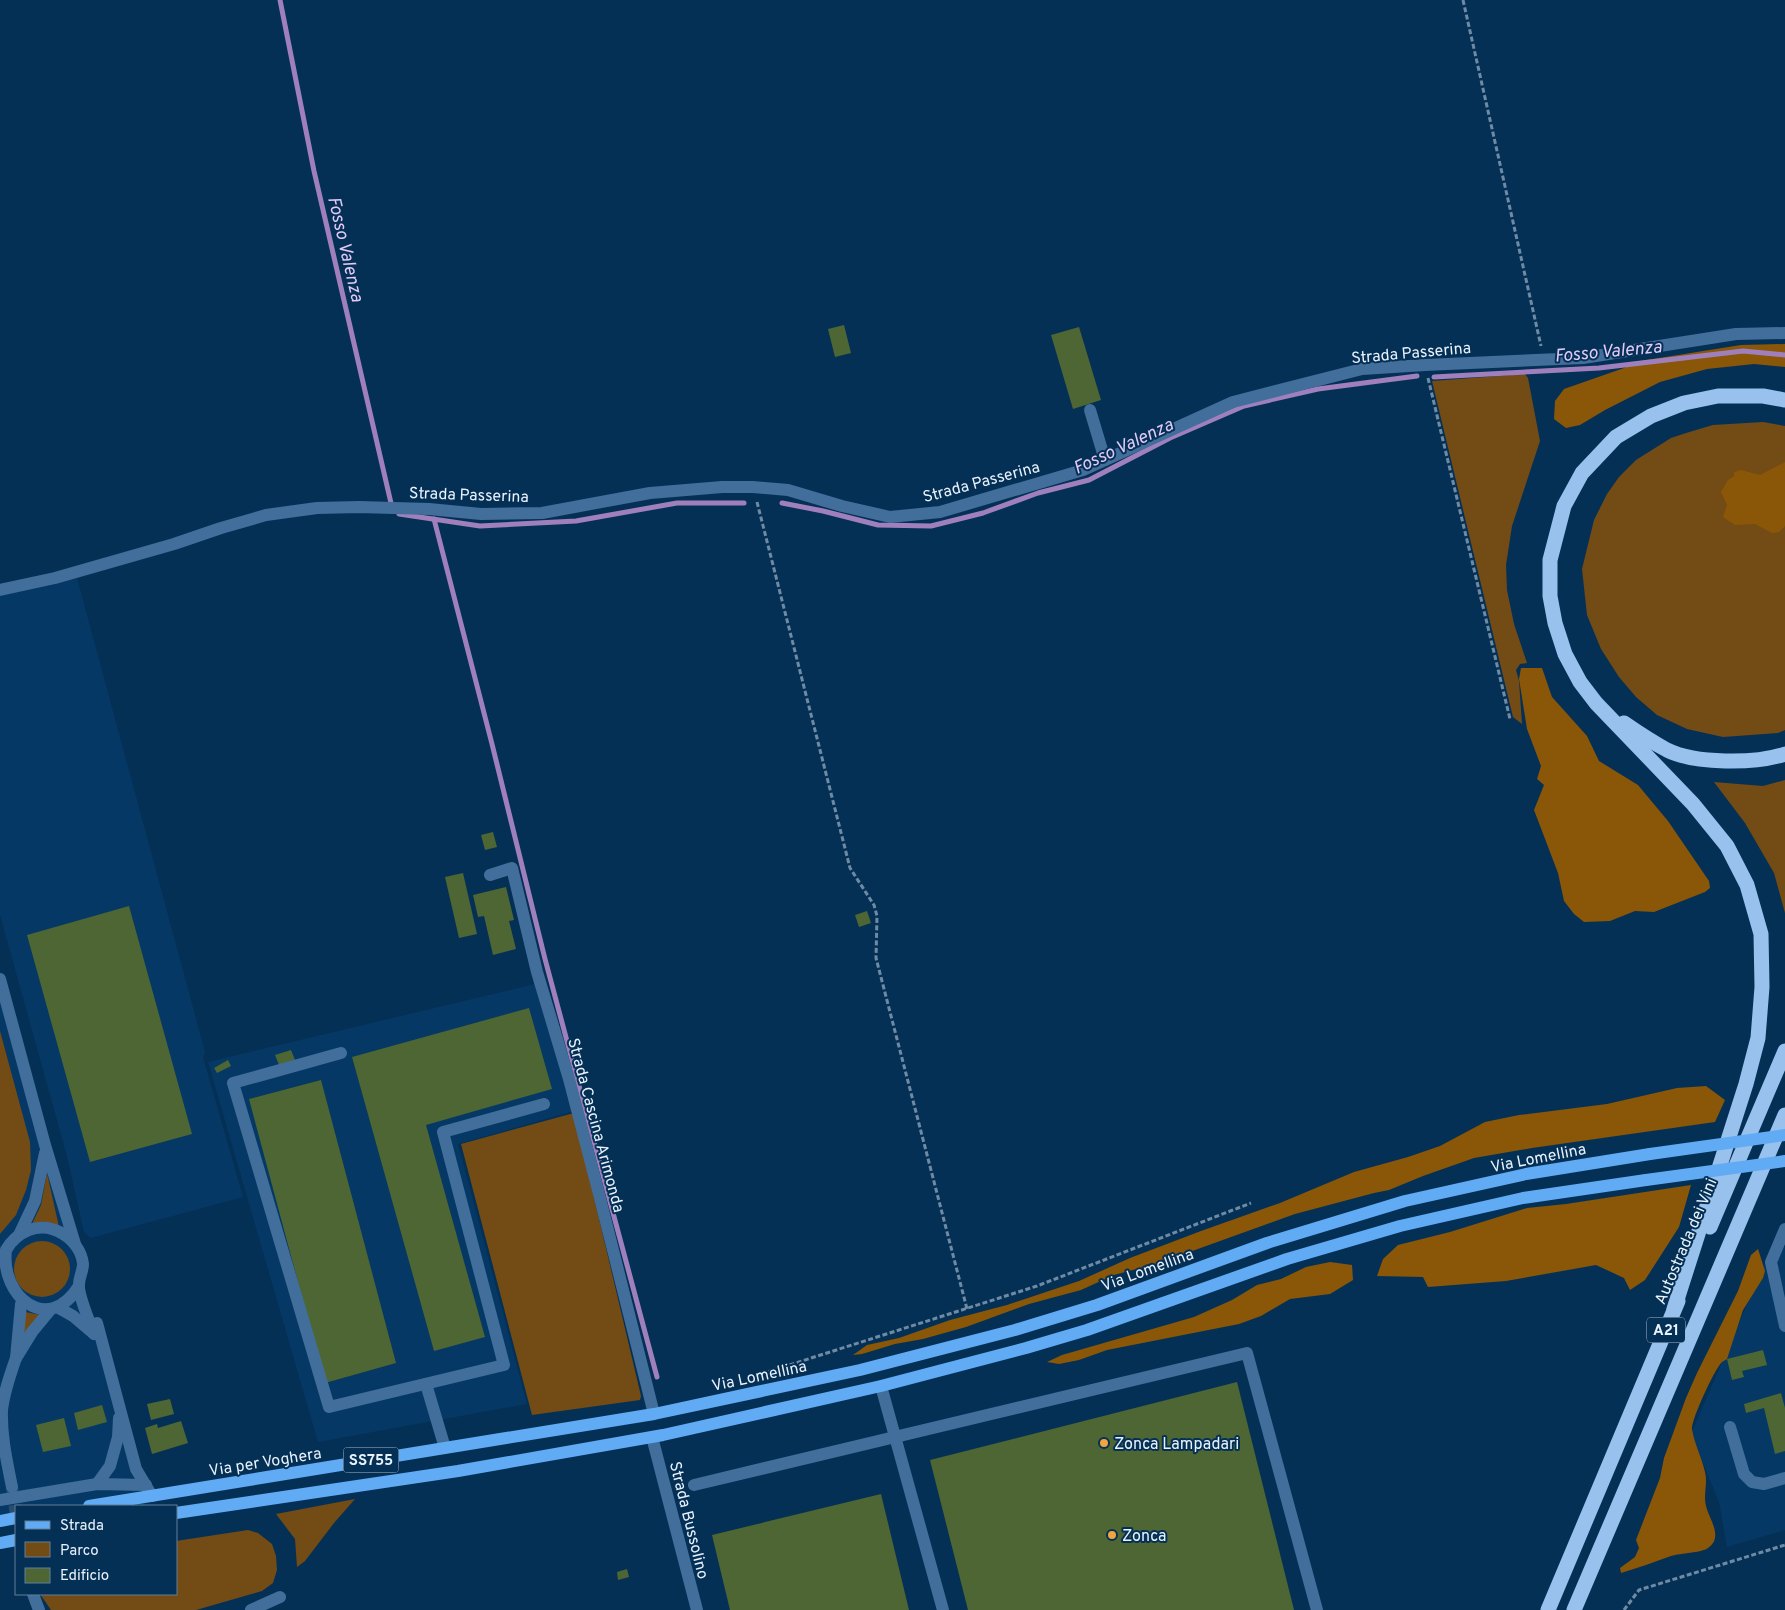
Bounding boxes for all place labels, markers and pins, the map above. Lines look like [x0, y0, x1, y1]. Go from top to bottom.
place label: Zonca Lampadari [1114, 1435, 1239, 1455]
marker: Zonca Lampadari [1098, 1437, 1110, 1449]
place label: Zonca [1122, 1527, 1166, 1547]
marker: Zonca [1106, 1529, 1118, 1541]

